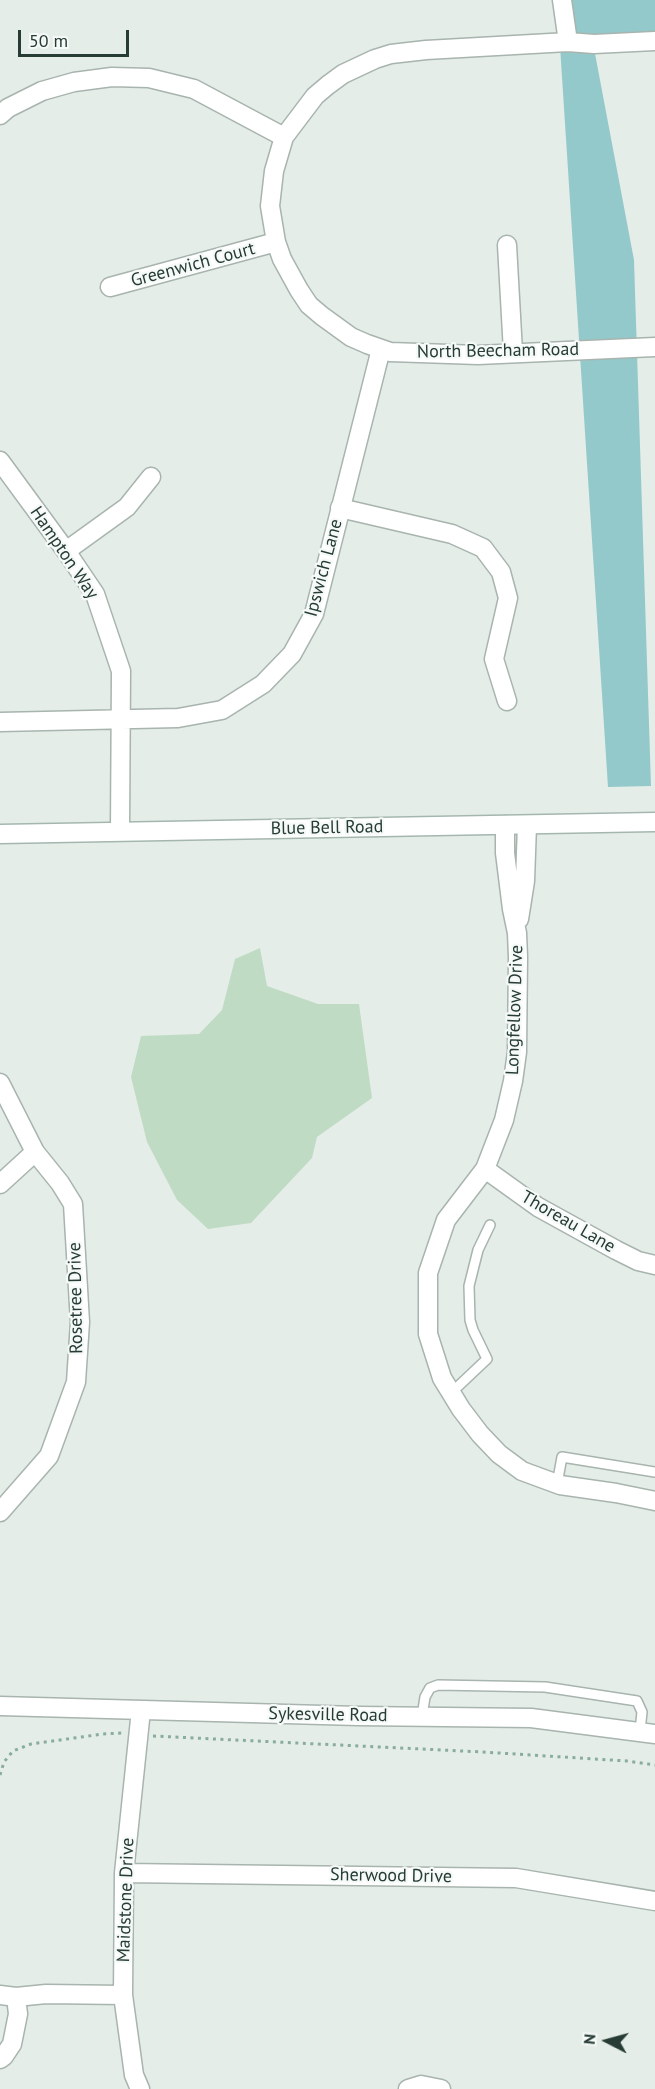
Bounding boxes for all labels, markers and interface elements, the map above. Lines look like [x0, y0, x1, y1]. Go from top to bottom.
scale bar [21, 18, 132, 56]
text: 50 m [29, 29, 68, 52]
street label: Greenwich Court [129, 238, 257, 292]
street label: North Beecham Road [417, 339, 579, 363]
street label: Hampton Way [25, 503, 103, 603]
street label: Ipswich Lane [301, 517, 347, 619]
street label: Blue Bell Road [271, 816, 383, 840]
street label: Longfellow Drive [502, 944, 528, 1076]
street label: Thoreau Lane [517, 1186, 619, 1258]
street label: Rosetree Drive [64, 1242, 88, 1354]
street label: Sykesville Road [268, 1703, 388, 1727]
street label: Maidstone Drive [113, 1837, 139, 1963]
street label: Sherwood Drive [330, 1864, 452, 1888]
north arrow [577, 2011, 637, 2071]
text: N [579, 2033, 600, 2045]

